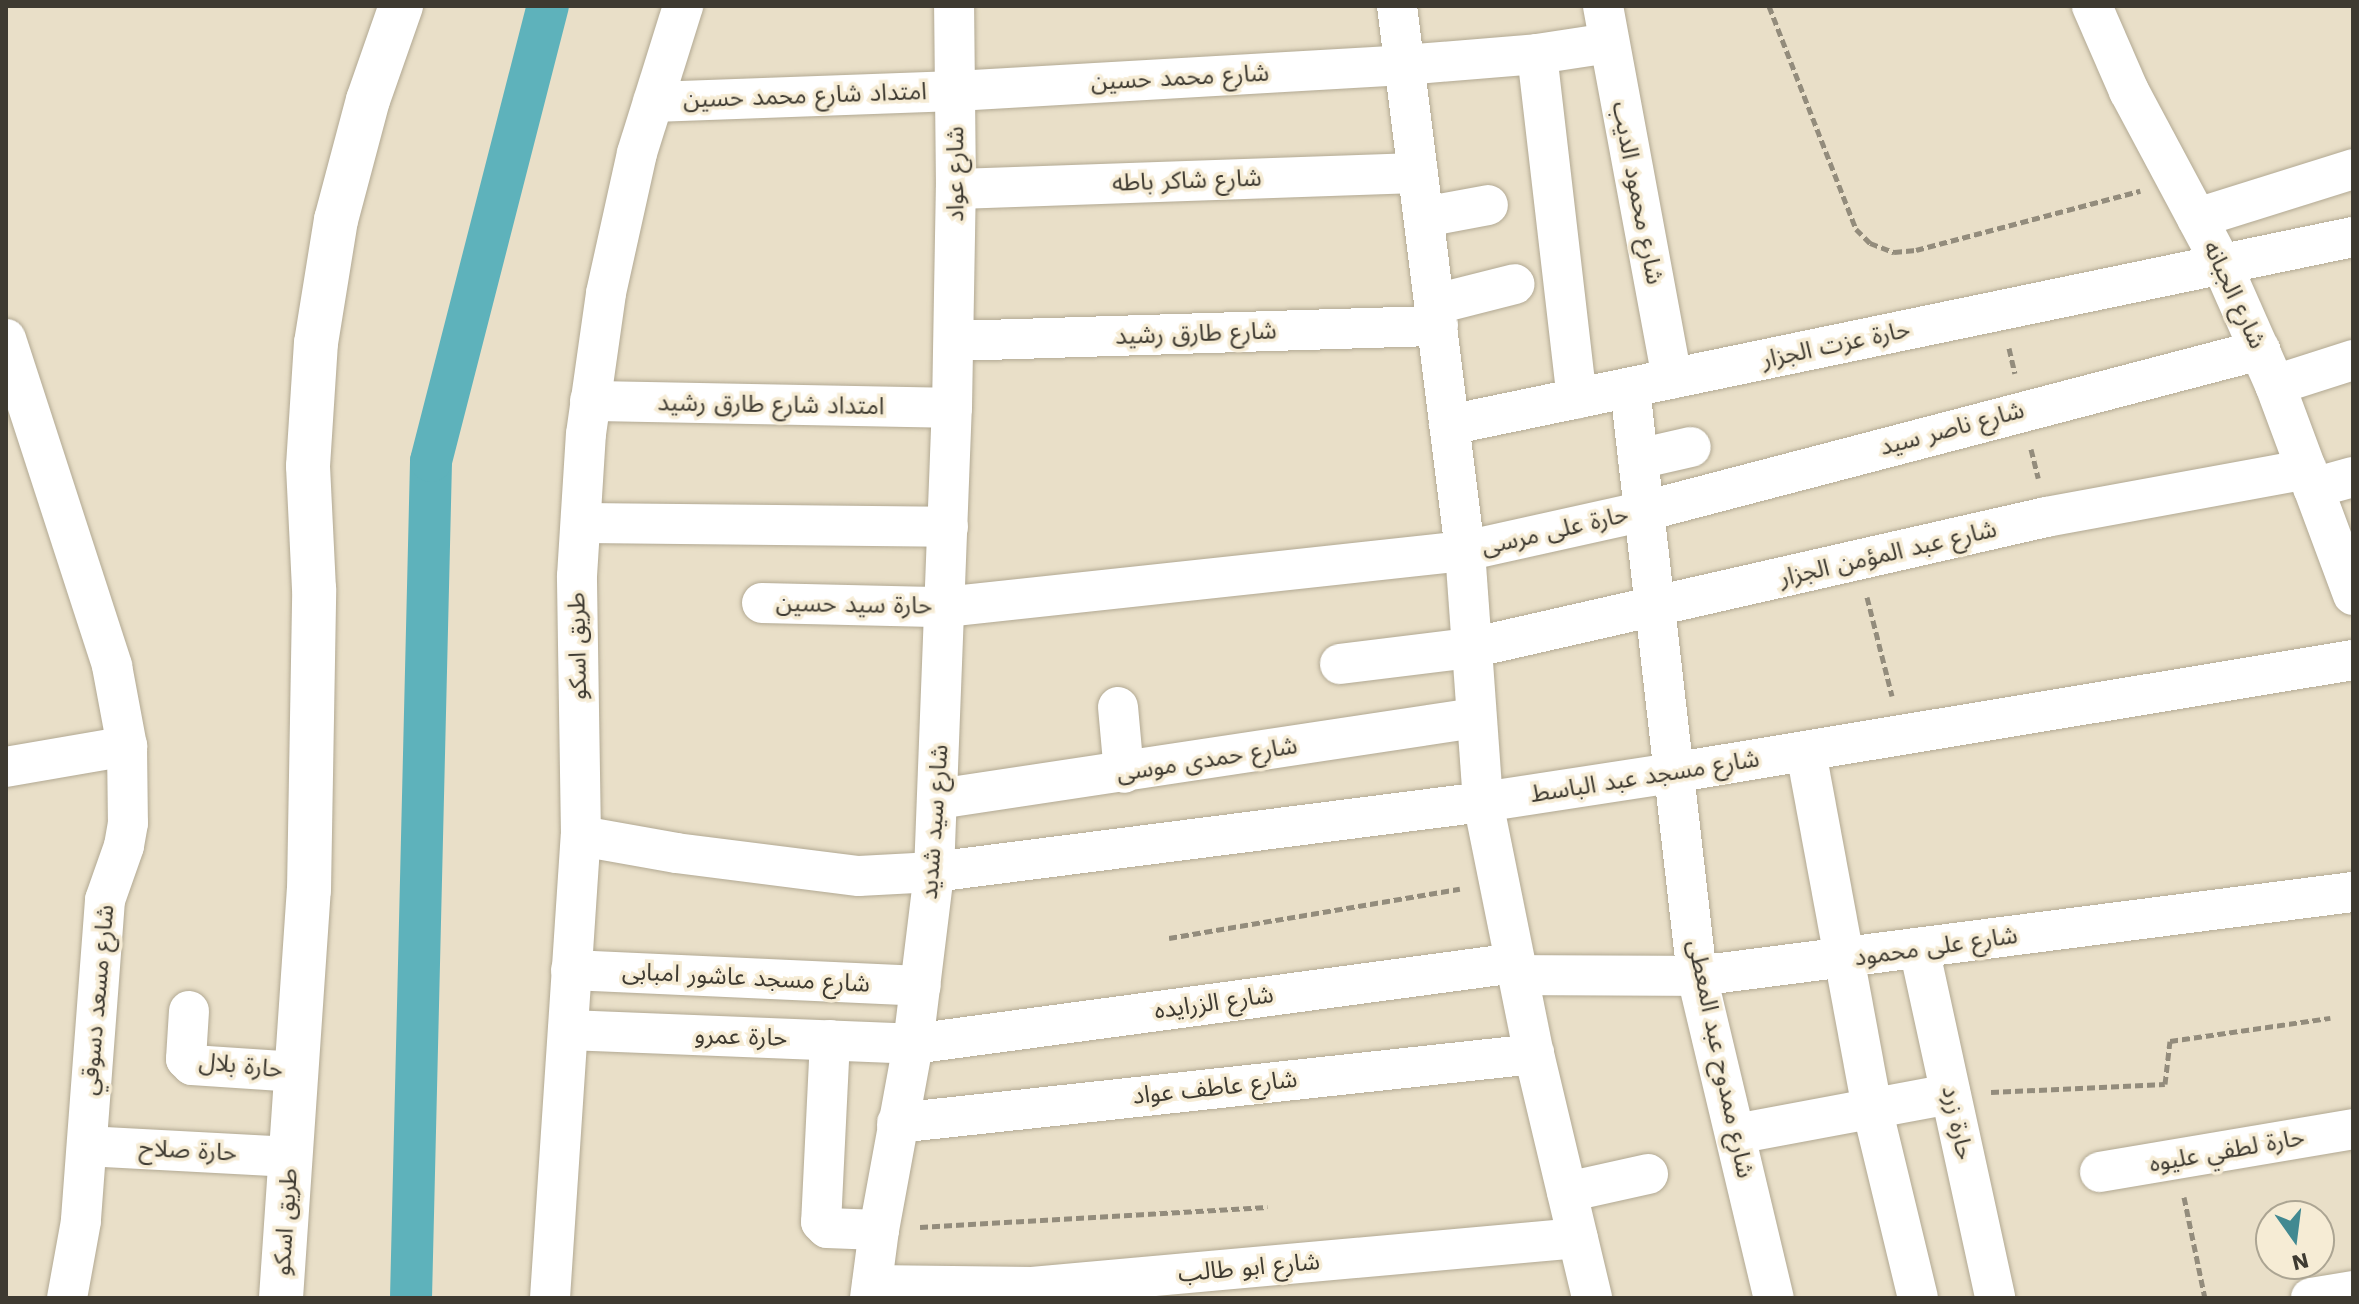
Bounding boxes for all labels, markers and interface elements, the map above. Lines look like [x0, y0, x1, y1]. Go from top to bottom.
street label: شارع محمد حسين [1090, 59, 1270, 97]
street label: امتداد شارع محمد حسين [683, 77, 927, 115]
street label: شارع محمود الديب [1605, 99, 1669, 287]
street label: شارع عواد [942, 126, 970, 222]
street label: شارع شاكر باطه [1112, 164, 1262, 198]
street label: شارع الجبانه [2197, 237, 2271, 353]
street label: حارة عزت الجزار [1759, 315, 1913, 375]
street label: شارع طارق رشيد [1115, 317, 1277, 351]
street label: امتداد شارع طارق رشيد [657, 389, 885, 421]
street label: شارع ناصر سيد [1877, 396, 2027, 462]
street label: حارة على مرسى [1479, 500, 1631, 562]
street label: شارع عبد المؤمن الجزار [1776, 515, 2000, 593]
street label: حارة سيد حسين [775, 589, 933, 621]
street label: طريق اسكو [563, 592, 593, 700]
street label: شارع حمدى موسى [1115, 731, 1299, 789]
street label: شارع سيد شديد [915, 744, 955, 900]
street label: شارع مسجد عبد الباسط [1528, 745, 1762, 809]
street label: شارع مسعد دسوقي [75, 903, 121, 1097]
street label: شارع على محمود [1852, 921, 2020, 973]
street label: شارع ممدوح عبد المعطى [1681, 937, 1759, 1181]
street label: شارع مسجد عاشور امبابى [621, 957, 871, 999]
street label: شارع الزرايده [1153, 980, 1275, 1026]
street label: حارة عمرو [694, 1021, 788, 1053]
street label: حارة بلال [198, 1047, 284, 1085]
street label: شارع عاطف عواد [1131, 1065, 1299, 1111]
street label: حارة زرد [1935, 1083, 1979, 1163]
street label: حارة لطفي عليوه [2147, 1123, 2307, 1179]
street label: حارة صلاح [138, 1134, 238, 1168]
street label: طريق اسكو [268, 1167, 304, 1277]
north arrow [2255, 1200, 2335, 1280]
street label: شارع ابو طالب [1177, 1247, 1321, 1289]
text: N [2290, 1248, 2311, 1276]

